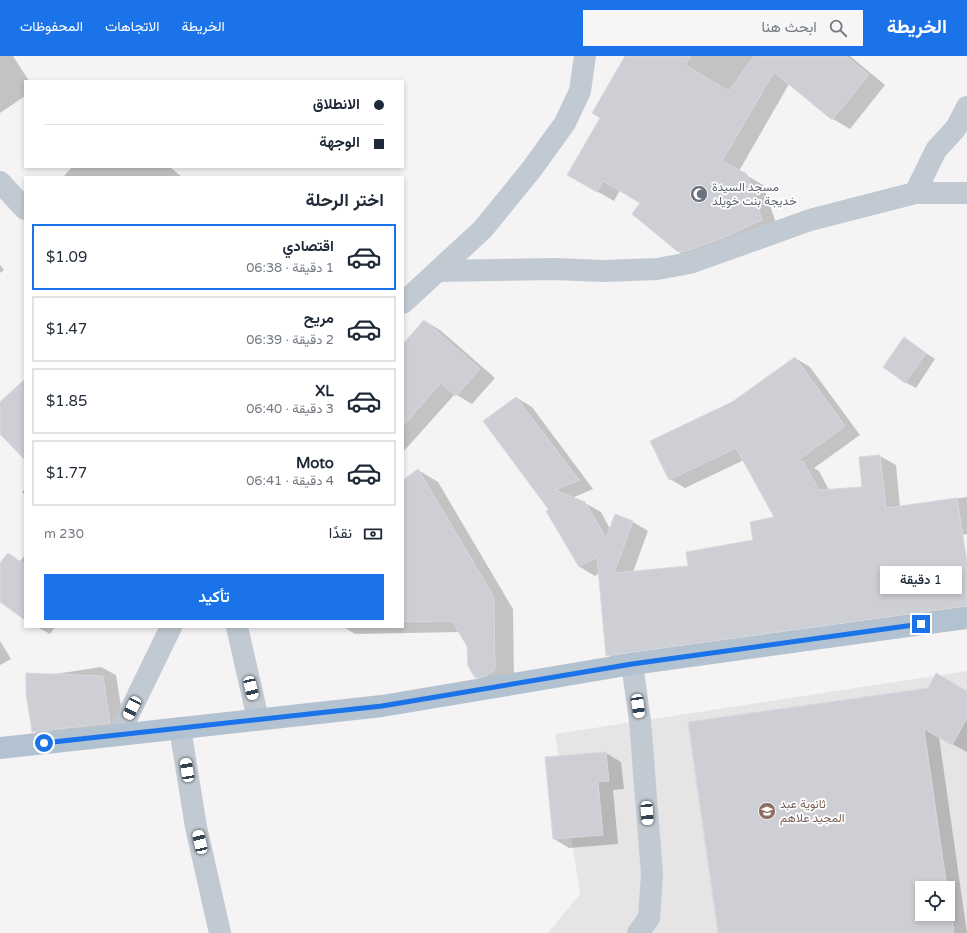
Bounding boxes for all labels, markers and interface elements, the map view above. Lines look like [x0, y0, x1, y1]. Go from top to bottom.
search box [583, 10, 863, 46]
text: الخريطة [887, 16, 947, 38]
icon: search [827, 17, 849, 39]
text: المحفوظات [20, 18, 83, 35]
text: الاتجاهات [105, 18, 159, 35]
text: الخريطة [181, 18, 225, 35]
text: ابحث هنا [761, 18, 817, 36]
text: الانطلاق [313, 95, 360, 113]
text: الوجهة [319, 133, 360, 151]
place label: مسجد السيدة خديجة بنت خويلد [712, 180, 797, 209]
mosque icon: مسجد السيدة خديجة بنت خويلد [689, 184, 709, 204]
text: اختر الرحلة [306, 189, 384, 211]
text: اقتصادي [282, 237, 334, 255]
icon: car [346, 239, 382, 275]
text: $1.09 [46, 248, 87, 266]
text: 1 دقيقة · 06:38 [246, 260, 334, 276]
text: مريح [304, 309, 334, 327]
icon: car [346, 311, 382, 347]
text: $1.47 [46, 320, 87, 338]
text: 2 دقيقة · 06:39 [246, 332, 334, 348]
text: XL [315, 382, 334, 400]
icon: car [346, 383, 382, 419]
text: $1.85 [46, 392, 87, 410]
text: 3 دقيقة · 06:40 [246, 401, 334, 417]
text: Moto [296, 454, 334, 472]
icon: car [346, 455, 382, 491]
text: $1.77 [46, 464, 87, 482]
text: 4 دقيقة · 06:41 [246, 473, 334, 489]
icon: cash [362, 523, 384, 545]
text: نقدًا [329, 524, 352, 542]
text: 230 m [44, 526, 84, 542]
callout: 1 دقيقة [880, 566, 962, 594]
text: 1 دقيقة [900, 572, 942, 588]
button: تأكيد [44, 574, 384, 620]
route end [912, 615, 930, 633]
car [242, 675, 260, 701]
car [630, 693, 646, 719]
car [121, 695, 143, 721]
route start [35, 734, 53, 752]
car [179, 757, 195, 783]
place label: ثانوية عبد المجيد علاهم [780, 797, 845, 826]
car [640, 801, 654, 825]
school or university icon: ثانوية عبد المجيد علاهم [757, 801, 777, 821]
car [191, 829, 209, 855]
map controls [915, 881, 955, 921]
button: locate [915, 881, 955, 921]

